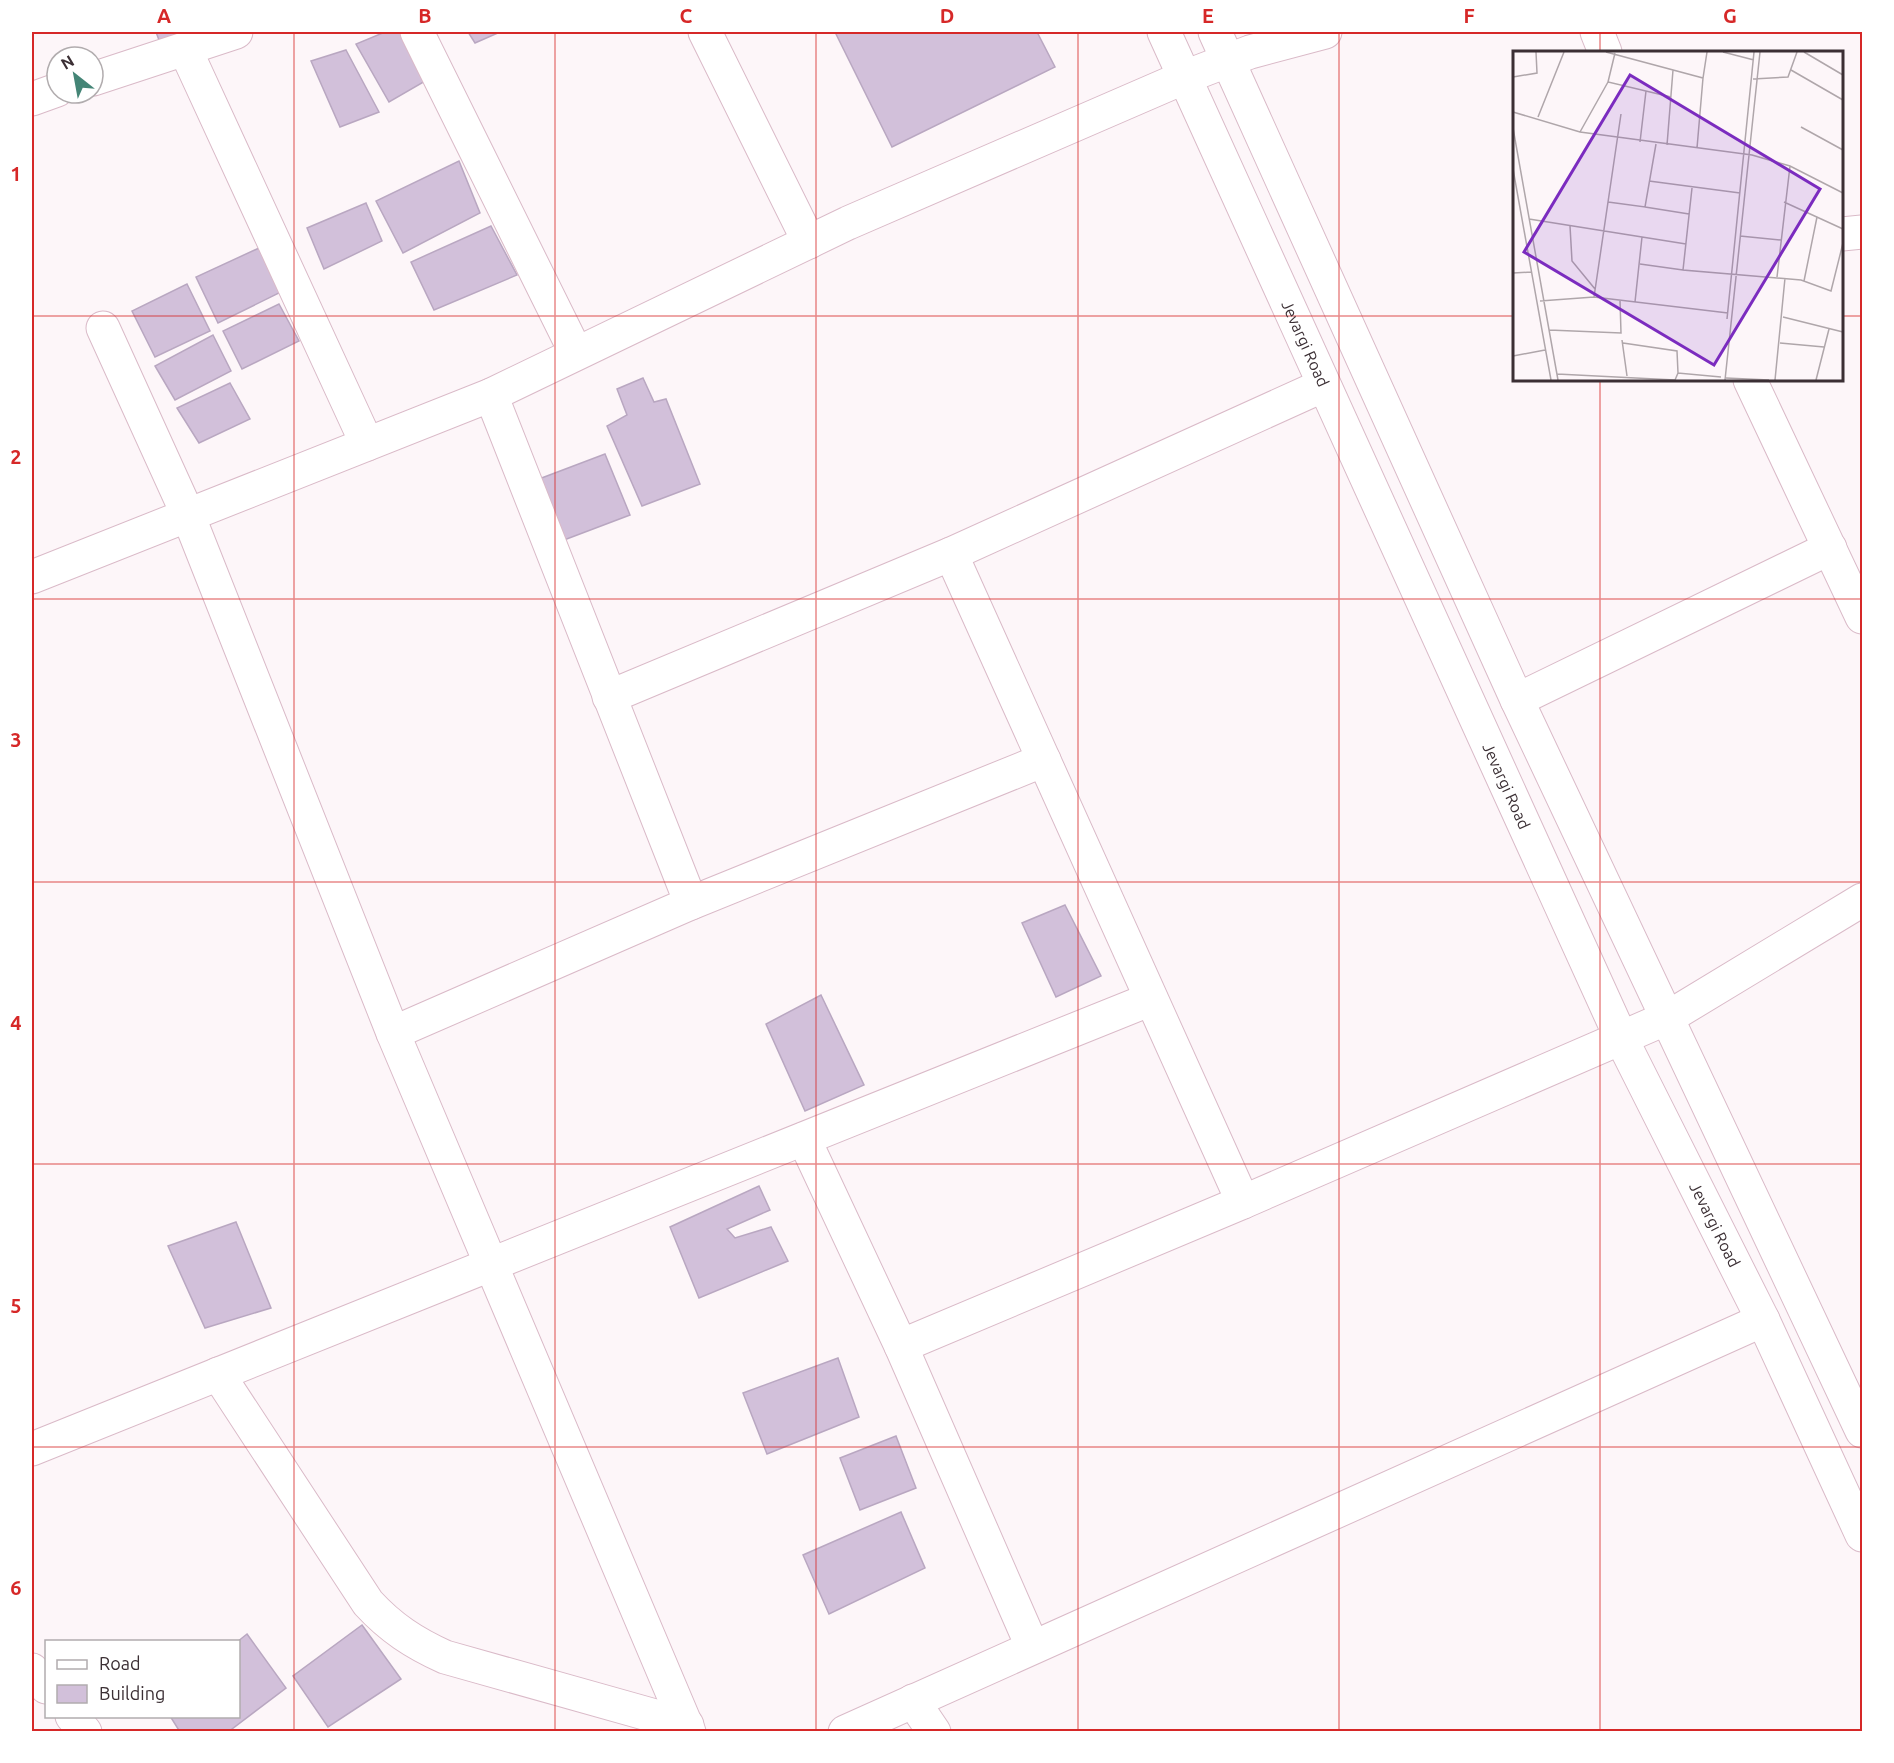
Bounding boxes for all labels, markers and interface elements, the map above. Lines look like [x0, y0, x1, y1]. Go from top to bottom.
text: A [157, 4, 171, 27]
text: B [418, 4, 432, 27]
text: C [680, 4, 693, 27]
text: D [940, 4, 954, 27]
text: E [1202, 4, 1214, 27]
text: F [1463, 4, 1475, 27]
text: G [1723, 4, 1737, 27]
north arrow [45, 45, 105, 105]
text: N [58, 51, 77, 73]
inset map [1513, 51, 1843, 381]
text: 1 [10, 162, 22, 185]
street label: Jevargi Road [1278, 298, 1333, 389]
text: 2 [10, 445, 22, 468]
text: 3 [10, 728, 22, 751]
street label: Jevargi Road [1479, 740, 1534, 832]
text: 4 [10, 1011, 22, 1034]
street label: Jevargi Road [1686, 1179, 1744, 1270]
text: 5 [10, 1294, 22, 1317]
text: 6 [10, 1576, 22, 1599]
legend [45, 1640, 240, 1718]
text: Road [99, 1653, 141, 1673]
text: Building [99, 1683, 165, 1703]

